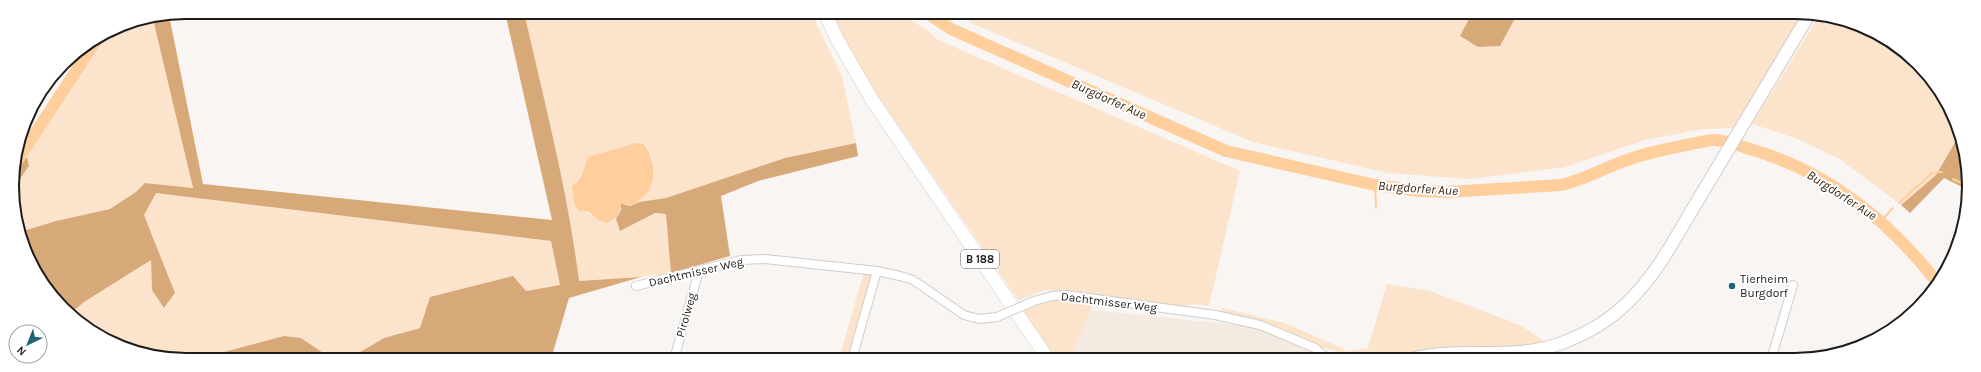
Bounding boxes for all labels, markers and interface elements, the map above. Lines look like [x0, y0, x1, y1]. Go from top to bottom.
water label: Burgdorfer Aue [1069, 76, 1149, 122]
water label: Burgdorfer Aue [1804, 167, 1880, 223]
water label: Burgdorfer Aue [1378, 178, 1458, 198]
road number: B 188 [961, 250, 999, 268]
street label: Dachtmisser Weg [647, 254, 745, 290]
place label: Tierheim Burgdorf [1740, 272, 1789, 300]
marker: Tierheim Burgdorf [1727, 281, 1737, 291]
street label: Dachtmisser Weg [1060, 289, 1158, 315]
street label: Pirolweg [673, 291, 699, 339]
north arrow [8, 324, 48, 364]
text: N [14, 344, 29, 358]

